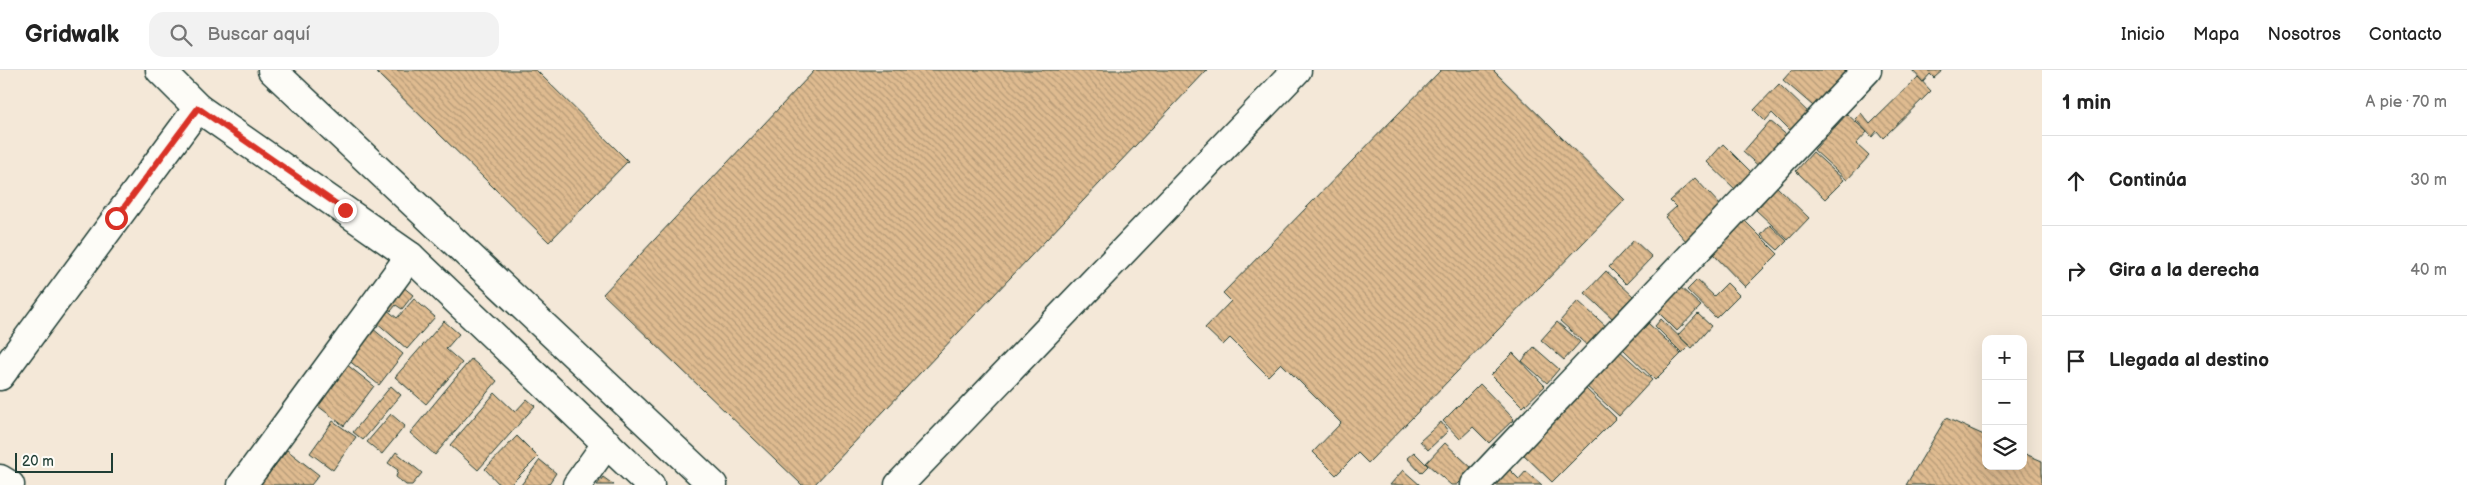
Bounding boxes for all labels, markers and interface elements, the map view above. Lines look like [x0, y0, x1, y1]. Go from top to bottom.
search box [149, 12, 499, 57]
text: Gridwalk [25, 20, 119, 49]
icon: search [167, 21, 195, 49]
text: Buscar aquí [207, 23, 310, 46]
text: Inicio [2121, 24, 2165, 45]
text: Mapa [2193, 24, 2239, 45]
text: Nosotros [2267, 24, 2341, 45]
text: Contacto [2369, 24, 2442, 45]
text: 1 min [2062, 90, 2111, 115]
text: A pie · 70 m [2366, 93, 2447, 112]
icon: ahead [2062, 167, 2090, 195]
text: Continúa [2109, 169, 2187, 192]
text: 30 m [2410, 171, 2447, 190]
route end [334, 199, 357, 222]
route start [105, 207, 128, 230]
icon: right [2062, 257, 2090, 285]
text: Gira a la derecha [2109, 259, 2259, 282]
text: 40 m [2410, 261, 2447, 280]
map controls [1982, 335, 2027, 470]
button: + [1982, 335, 2027, 380]
icon: arrive [2062, 347, 2090, 375]
text: Llegada al destino [2109, 349, 2269, 372]
button: − [1982, 380, 2027, 425]
button: layers [1982, 425, 2027, 470]
scale bar [15, 450, 112, 473]
text: 20 m [22, 453, 54, 470]

